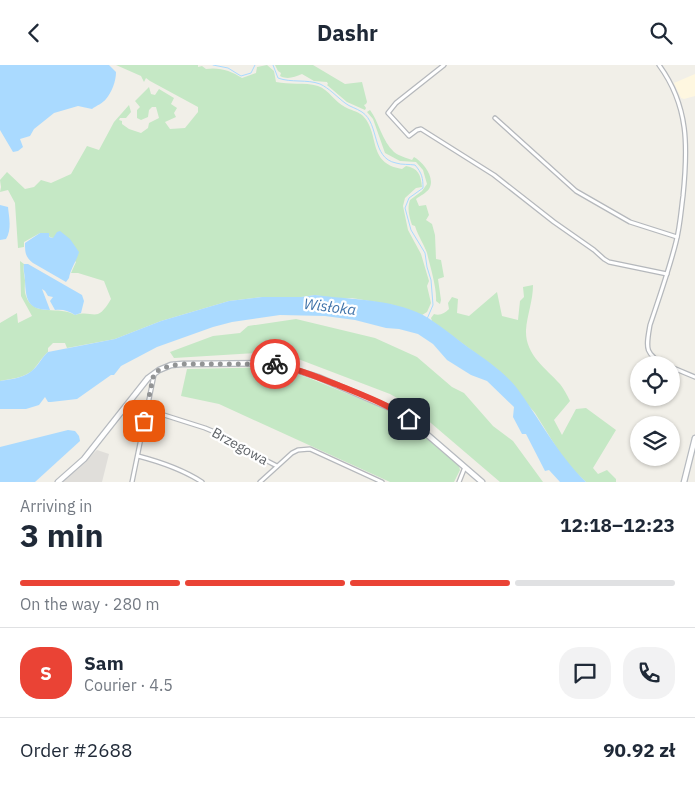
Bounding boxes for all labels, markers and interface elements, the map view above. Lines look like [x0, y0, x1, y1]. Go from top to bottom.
text: Dashr [317, 18, 378, 47]
icon: back [20, 19, 48, 47]
icon: search [647, 19, 675, 47]
water label: Wisłoka [303, 294, 358, 319]
courier [250, 339, 300, 389]
icon: bike [261, 350, 289, 378]
map controls [630, 356, 680, 466]
button: locate [630, 356, 680, 406]
pin [388, 398, 430, 440]
pin [123, 400, 165, 442]
icon: home [395, 405, 423, 433]
icon: bag [130, 407, 158, 435]
button: layers [630, 416, 680, 466]
street label: Brzegowa [209, 423, 272, 469]
text: Arriving in [20, 496, 92, 516]
text: 12:18–12:23 [560, 513, 675, 537]
text: 3 min [20, 514, 104, 556]
text: On the way · 280 m [20, 594, 159, 614]
button: chat [559, 647, 611, 699]
button: phone [623, 647, 675, 699]
text: Sam [84, 651, 124, 675]
text: S [40, 661, 52, 685]
text: Courier · 4.5 [84, 675, 173, 695]
text: Order #2688 [20, 738, 132, 762]
text: 90.92 zł [603, 738, 675, 762]

